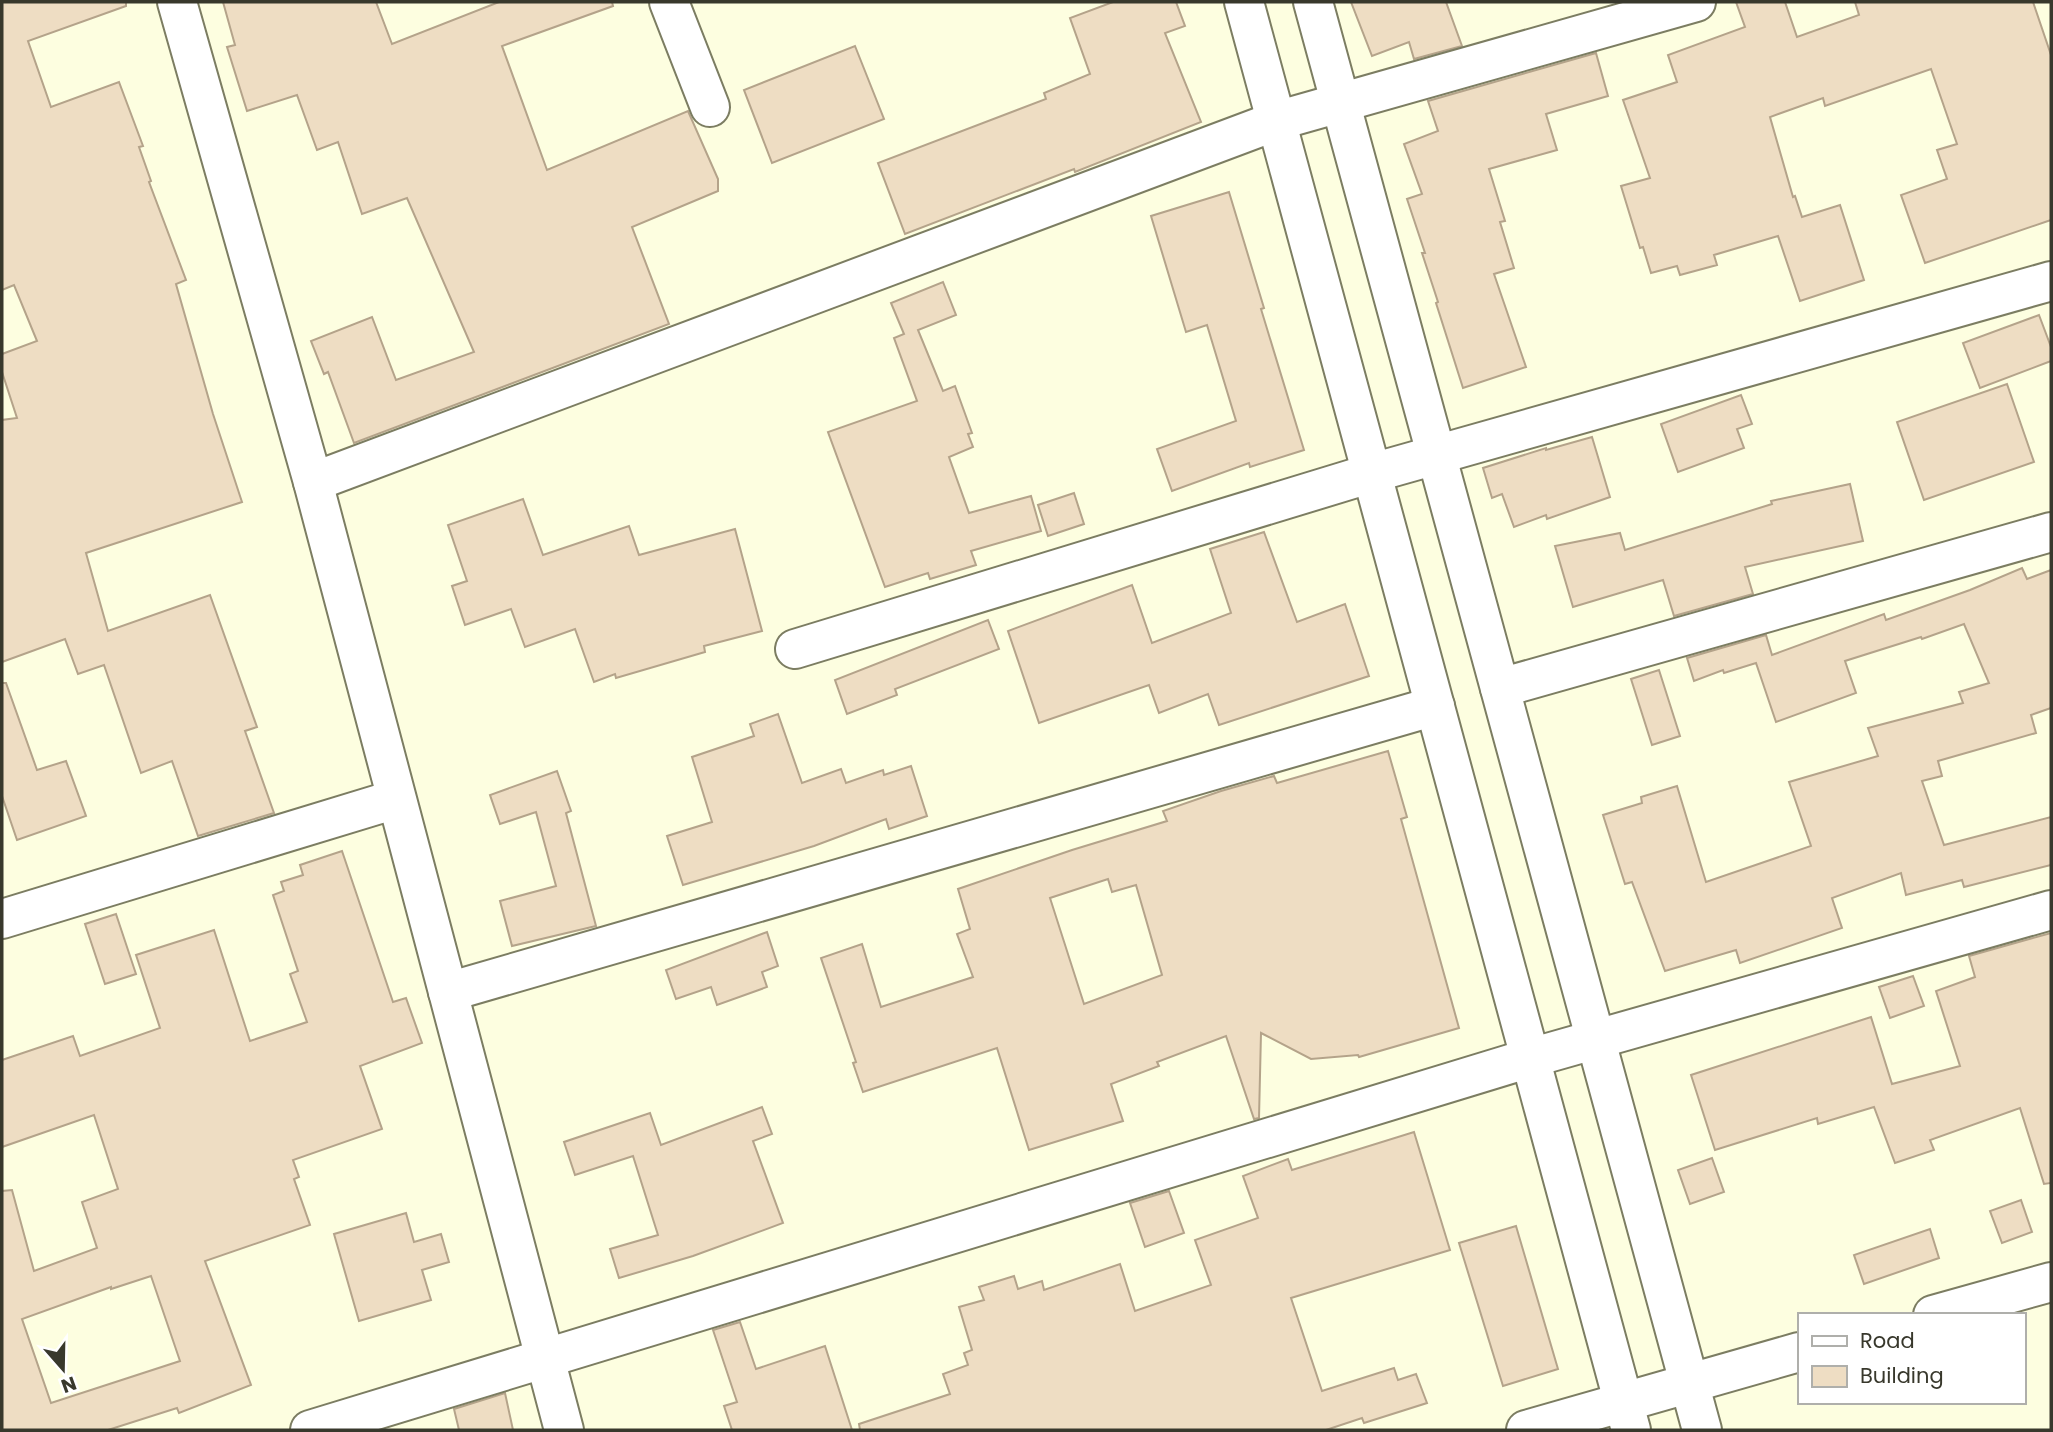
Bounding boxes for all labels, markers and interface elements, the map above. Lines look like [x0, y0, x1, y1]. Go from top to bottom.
legend [1798, 1313, 2025, 1404]
text: Road [1860, 1326, 1915, 1355]
north arrow [28, 1334, 98, 1404]
text: Building [1860, 1361, 1944, 1390]
text: N [57, 1369, 80, 1400]

